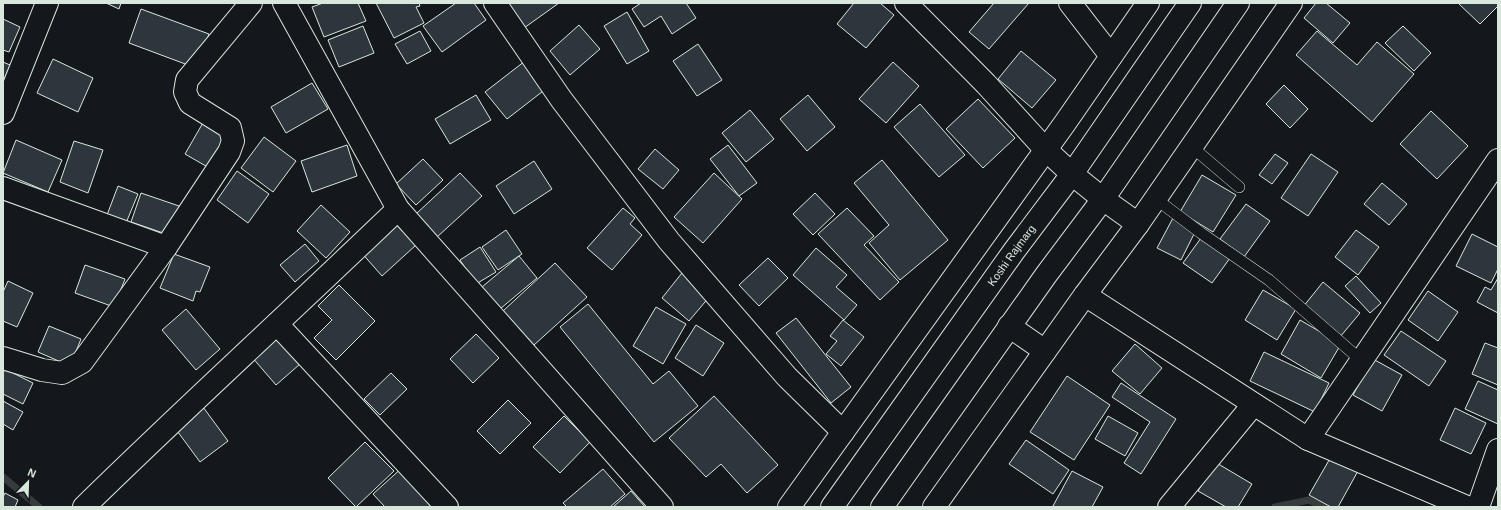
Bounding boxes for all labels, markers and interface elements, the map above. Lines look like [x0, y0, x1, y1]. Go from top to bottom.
street label: Koshi Rajmarg [985, 223, 1037, 288]
north arrow [8, 462, 48, 502]
text: N [26, 466, 38, 480]

